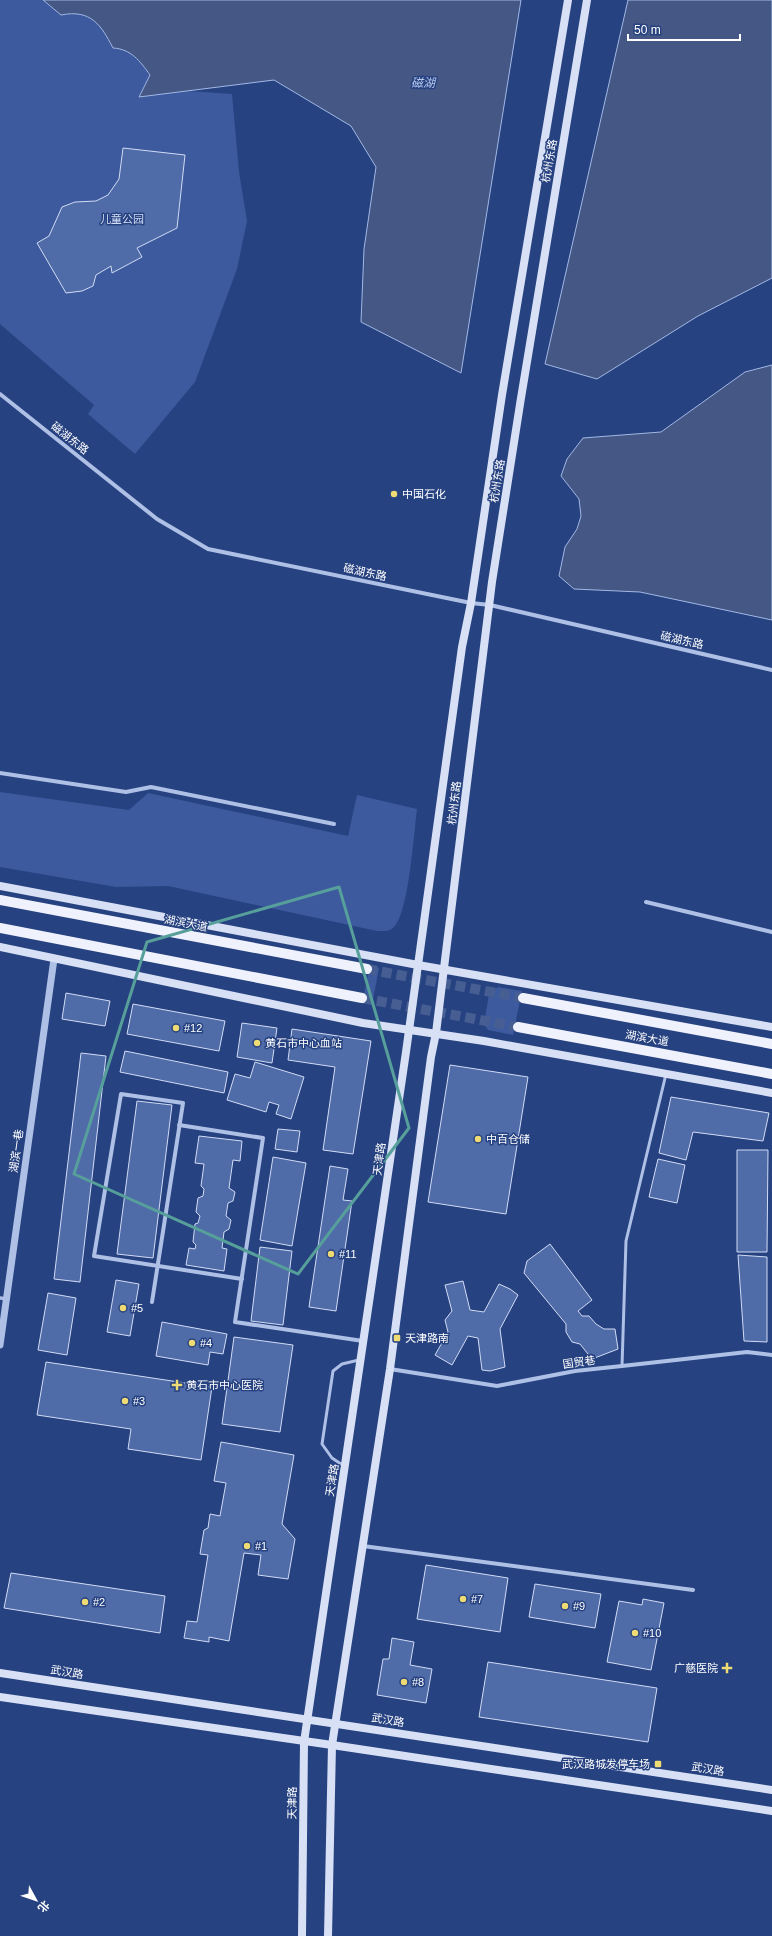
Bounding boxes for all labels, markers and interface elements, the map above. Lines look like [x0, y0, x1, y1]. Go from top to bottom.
scale bar [628, 16, 740, 42]
text: 50 m [634, 23, 661, 37]
water label: 磁湖 [411, 76, 437, 90]
street label: 杭州东路 [539, 138, 559, 184]
park label: 儿童公园 [100, 213, 144, 225]
street label: 磁湖东路 [49, 420, 91, 456]
street label: 杭州东路 [488, 458, 506, 504]
place label: 中国石化 [402, 488, 446, 500]
marker: 中国石化 [389, 489, 399, 499]
street label: 磁湖东路 [342, 562, 388, 582]
street label: 磁湖东路 [659, 629, 705, 651]
street label: 杭州东路 [445, 780, 463, 826]
street label: 湖滨大道 [163, 913, 209, 933]
place label: #12 [184, 1022, 202, 1034]
marker: #12 [171, 1023, 181, 1033]
street label: 湖滨大道 [624, 1028, 670, 1048]
place label: 黄石市中心血站 [265, 1037, 342, 1049]
marker: 黄石市中心血站 [252, 1038, 262, 1048]
street label: 湖滨一巷 [7, 1128, 25, 1174]
place label: 中百仓储 [486, 1133, 530, 1145]
marker: 中百仓储 [473, 1134, 483, 1144]
street label: 天津路 [371, 1142, 387, 1176]
place label: #11 [339, 1248, 357, 1260]
marker: #11 [326, 1249, 336, 1259]
place label: #5 [131, 1302, 143, 1314]
marker: #5 [118, 1303, 128, 1313]
place label: 天津路南 [405, 1332, 449, 1344]
marker: 天津路南 [392, 1333, 402, 1343]
place label: #4 [200, 1337, 212, 1349]
marker: #4 [187, 1338, 197, 1348]
street label: 国贸巷 [562, 1354, 596, 1370]
marker: 黄石市中心医院 [171, 1379, 183, 1391]
place label: 黄石市中心医院 [186, 1379, 263, 1391]
place label: #3 [133, 1395, 145, 1407]
marker: #3 [120, 1396, 130, 1406]
street label: 天津路 [323, 1463, 341, 1497]
place label: #1 [255, 1540, 267, 1552]
marker: #1 [242, 1541, 252, 1551]
place label: #7 [471, 1593, 483, 1605]
marker: #7 [458, 1594, 468, 1604]
place label: #2 [93, 1596, 105, 1608]
marker: #2 [80, 1597, 90, 1607]
place label: #9 [573, 1600, 585, 1612]
marker: #9 [560, 1601, 570, 1611]
place label: #10 [643, 1627, 661, 1639]
marker: #10 [630, 1628, 640, 1638]
place label: 广慈医院 [674, 1662, 718, 1674]
marker: 广慈医院 [721, 1662, 733, 1674]
street label: 武汉路 [50, 1663, 84, 1681]
place label: #8 [412, 1676, 424, 1688]
marker: #8 [399, 1677, 409, 1687]
street label: 武汉路 [371, 1711, 405, 1729]
place label: 武汉路城发停车场 [562, 1758, 650, 1770]
marker: 武汉路城发停车场 [653, 1759, 663, 1769]
street label: 武汉路 [691, 1760, 725, 1778]
street label: 天津路 [286, 1786, 298, 1820]
north arrow [16, 1880, 56, 1920]
text: 北 [36, 1898, 52, 1914]

